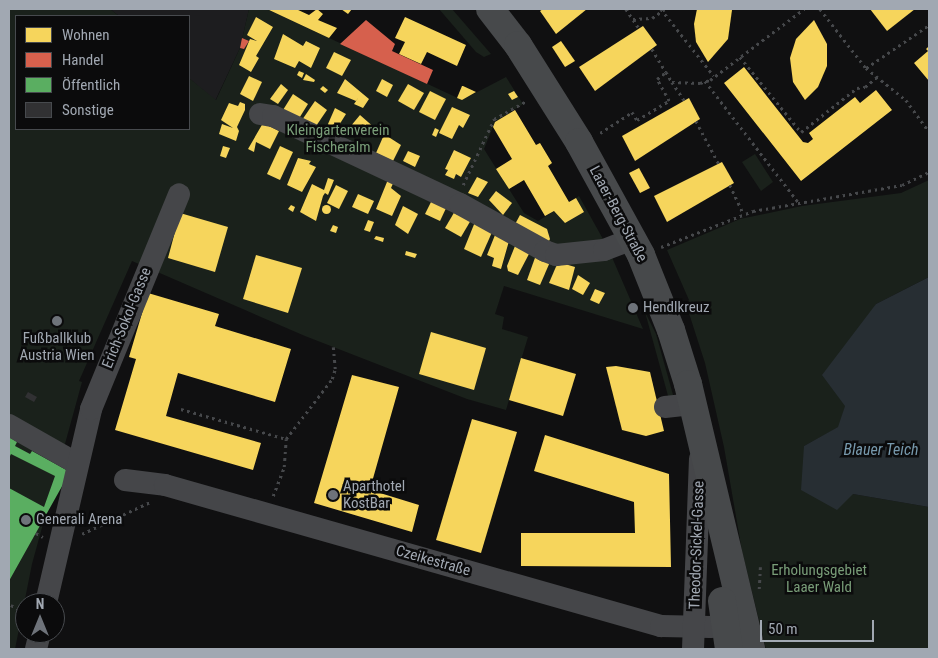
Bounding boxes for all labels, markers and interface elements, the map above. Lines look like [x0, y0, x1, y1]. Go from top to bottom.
legend [15, 15, 190, 130]
text: Wohnen [62, 26, 110, 44]
text: Handel [62, 51, 104, 69]
text: Öffentlich [62, 76, 120, 94]
text: Sonstige [62, 101, 114, 119]
park label: Kleingartenverein Fischeralm [286, 121, 390, 156]
street label: Laaer-Berg-Straße [585, 163, 651, 265]
street label: Erich-Sokol-Gasse [99, 265, 155, 371]
place label: Hendlkreuz [643, 299, 710, 317]
marker: Hendlkreuz [627, 302, 639, 314]
marker: Fußballklub Austria Wien [51, 315, 63, 327]
place label: Fußballklub Austria Wien [20, 329, 94, 364]
water label: Blauer Teich [843, 440, 919, 460]
place label: Aparthotel KostBar [343, 477, 405, 512]
street label: Theodor-Sickel-Gasse [686, 480, 708, 610]
marker: Aparthotel KostBar [327, 489, 339, 501]
place label: Generali Arena [36, 511, 123, 529]
marker: Generali Arena [20, 514, 32, 526]
street label: Czeikestraße [394, 542, 472, 580]
park label: Erholungsgebiet Laaer Wald [771, 561, 867, 596]
north arrow [15, 593, 65, 643]
text: N [36, 596, 44, 612]
scale bar [763, 610, 877, 642]
text: 50 m [768, 620, 798, 638]

